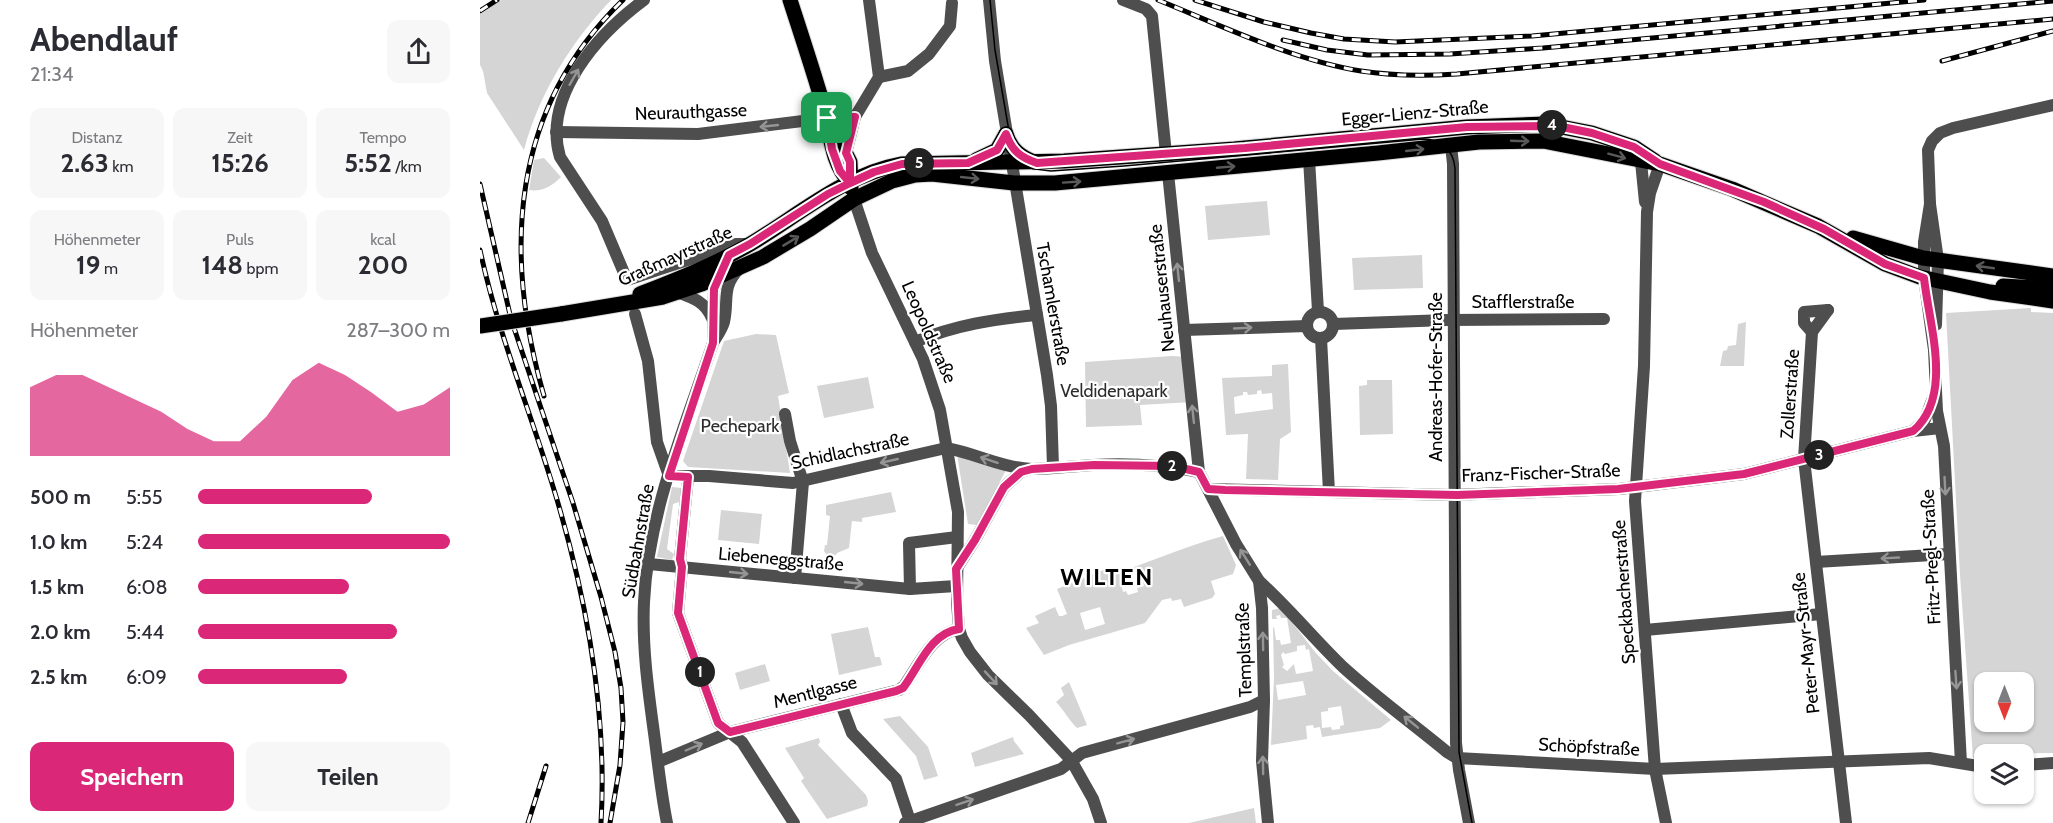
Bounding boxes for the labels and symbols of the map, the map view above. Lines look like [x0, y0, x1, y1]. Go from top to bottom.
one-way arrow [568, 69, 580, 86]
pin [801, 92, 852, 143]
street label: Egger-Lienz-Straße [1341, 96, 1489, 130]
street label: Neurauthgasse [635, 99, 747, 125]
pin: 4 [1537, 110, 1567, 140]
one-way arrow [759, 121, 779, 132]
one-way arrow [1509, 135, 1529, 146]
one-way arrow [1404, 144, 1424, 155]
pin: 5 [904, 148, 934, 178]
one-way arrow [1607, 151, 1626, 163]
one-way arrow [1216, 161, 1236, 172]
one-way arrow [960, 173, 980, 184]
one-way arrow [1062, 176, 1082, 187]
street label: Graßmayrstraße [615, 221, 735, 291]
street label: Neuhauserstraße [1144, 223, 1180, 353]
one-way arrow [782, 235, 799, 247]
street label: Tschamlerstraße [1031, 241, 1075, 367]
one-way arrow [1976, 261, 1996, 272]
one-way arrow [1172, 263, 1183, 283]
street label: Leopoldstraße [897, 278, 961, 386]
street label: Stafflerstraße [1471, 291, 1575, 313]
street label: Andreas-Hofer-Straße [1425, 292, 1447, 462]
one-way arrow [1232, 322, 1252, 333]
street label: Zollerstraße [1776, 348, 1804, 440]
park label: Veldidenapark [1060, 380, 1169, 402]
one-way arrow [1187, 404, 1198, 424]
park label: Pechepark [701, 415, 780, 437]
street label: Schidlachstraße [789, 428, 911, 474]
pin: 3 [1804, 440, 1834, 470]
pin: 2 [1157, 451, 1187, 481]
one-way arrow [980, 454, 999, 465]
one-way arrow [880, 456, 899, 468]
street label: Franz-Fischer-Straße [1461, 459, 1621, 487]
one-way arrow [1940, 475, 1951, 495]
street label: Südbahnstraße [617, 482, 659, 600]
street label: Fritz-Pregl-Straße [1916, 489, 1946, 625]
street label: Speckbacherstraße [1608, 519, 1640, 665]
street label: Liebeneggstraße [717, 543, 845, 575]
one-way arrow [1238, 549, 1250, 566]
one-way arrow [1881, 553, 1901, 564]
district label: WILTEN [1060, 562, 1154, 591]
one-way arrow [728, 568, 748, 579]
street label: Peter-Mayr-Straße [1788, 571, 1824, 715]
one-way arrow [843, 578, 863, 589]
street label: Templstraße [1231, 602, 1257, 698]
one-way arrow [1257, 632, 1268, 652]
pin: 1 [685, 657, 715, 687]
one-way arrow [983, 670, 998, 685]
one-way arrow [1951, 670, 1962, 690]
street label: Mentlgasse [771, 671, 859, 713]
north arrow [1974, 672, 2034, 732]
one-way arrow [1403, 716, 1419, 729]
street label: Schöpfstraße [1538, 733, 1640, 761]
one-way arrow [1116, 734, 1135, 746]
one-way arrow [684, 741, 703, 752]
one-way arrow [1257, 755, 1268, 775]
one-way arrow [956, 796, 974, 807]

